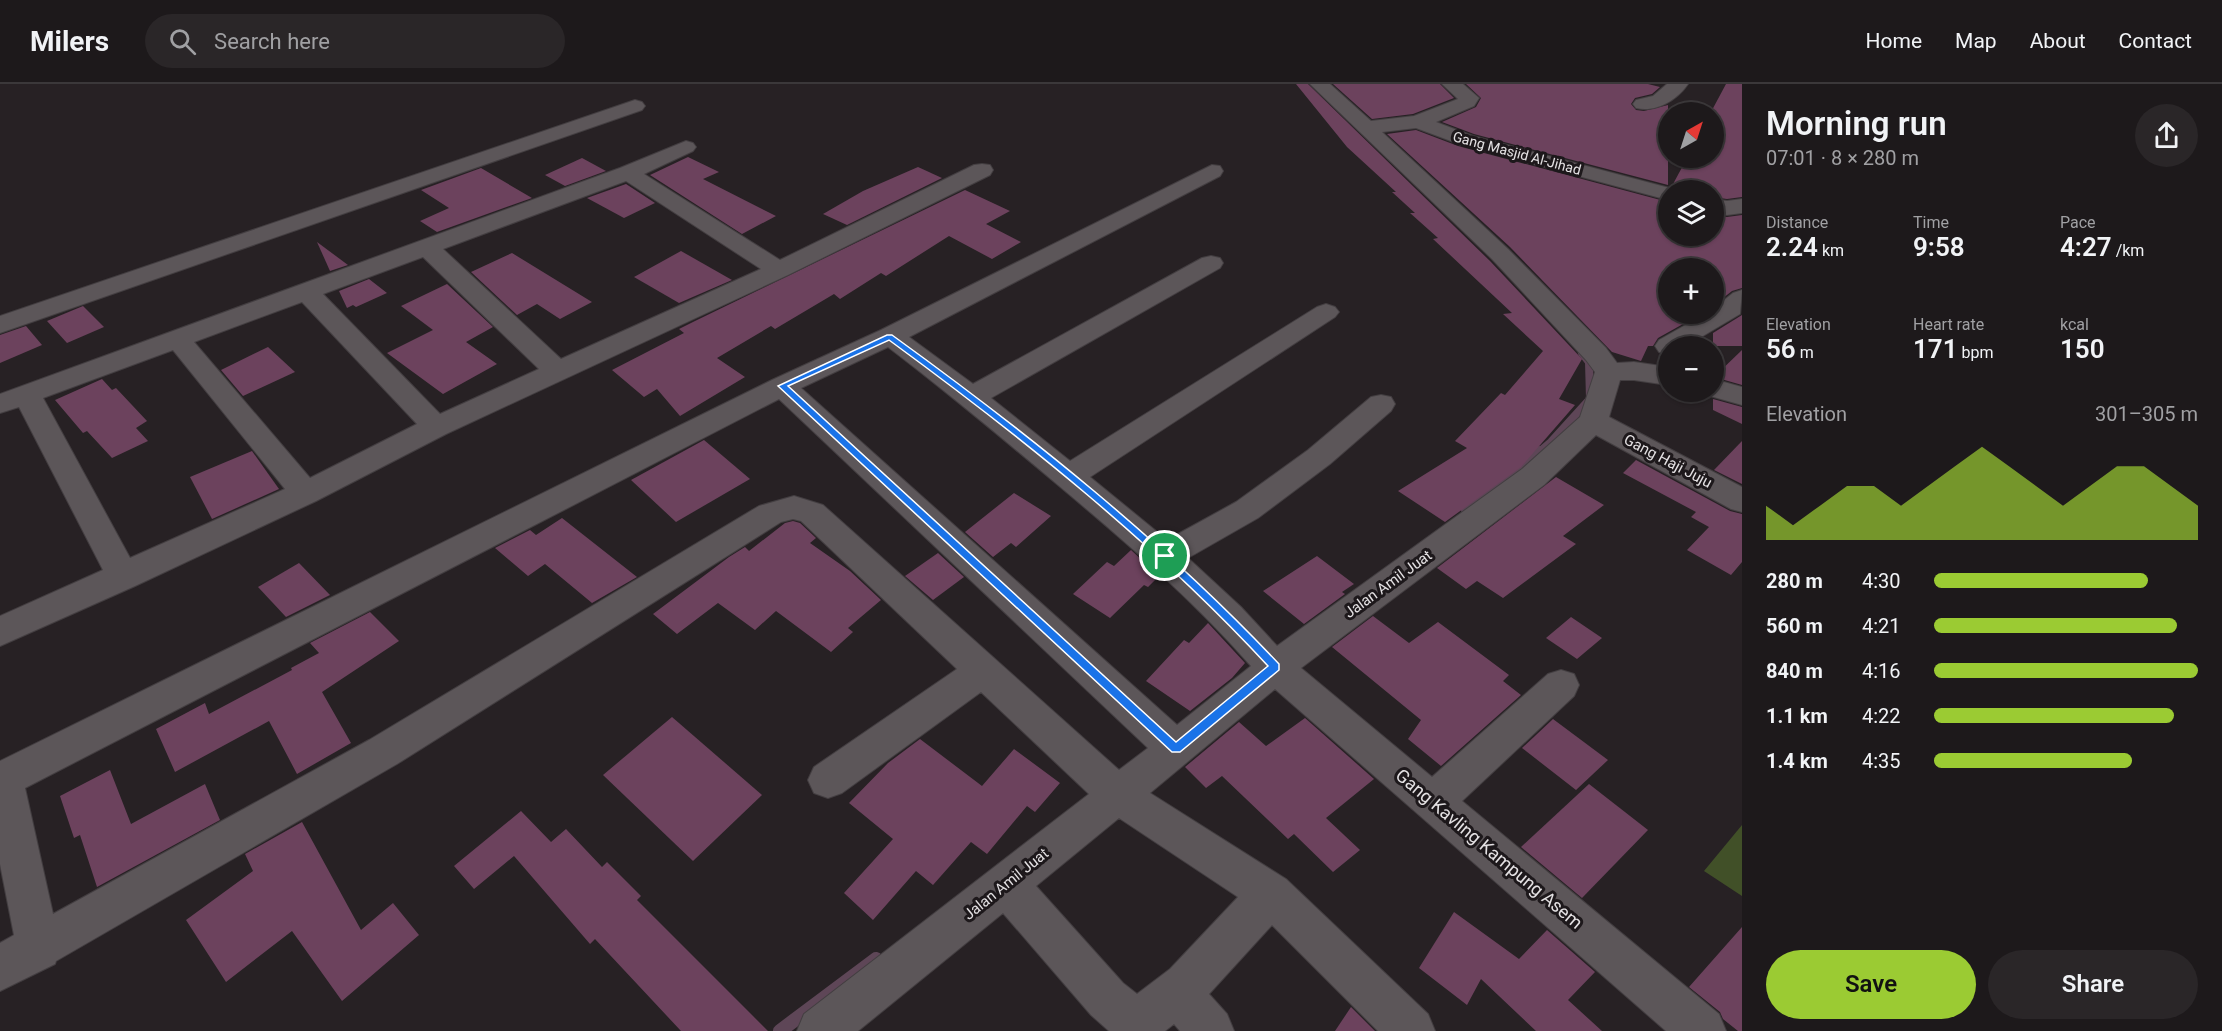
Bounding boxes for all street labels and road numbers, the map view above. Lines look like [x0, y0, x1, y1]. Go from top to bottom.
street label: Gang Masjid Al-Jihad [1451, 128, 1583, 178]
street label: Gang Haji Juju [1621, 430, 1715, 492]
street label: Jalan Amil Juat [1341, 546, 1435, 622]
street label: Gang Kavling Kampung Asem [1392, 764, 1587, 933]
street label: Jalan Amil Juat [960, 844, 1052, 924]

